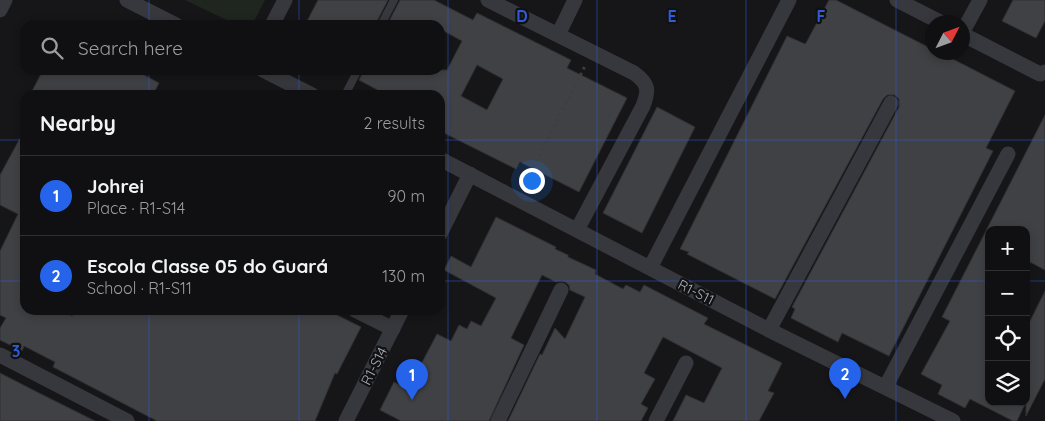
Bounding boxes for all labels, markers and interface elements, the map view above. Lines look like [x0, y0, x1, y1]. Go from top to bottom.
text: D [516, 6, 528, 26]
text: E [667, 6, 677, 26]
text: F [817, 6, 826, 26]
north arrow [925, 15, 970, 60]
search box [20, 20, 445, 75]
icon: search [38, 34, 66, 62]
text: Search here [78, 36, 183, 60]
text: Nearby [40, 110, 116, 136]
text: 2 results [363, 113, 425, 133]
your location [519, 168, 545, 194]
text: Johrei [87, 174, 144, 198]
text: 1 [53, 186, 59, 206]
text: 90 m [388, 186, 425, 206]
text: Place · R1-S14 [87, 198, 185, 218]
map controls [985, 226, 1030, 406]
button: + [985, 226, 1030, 271]
text: Escola Classe 05 do Guará [87, 254, 328, 278]
text: 2 [51, 266, 61, 286]
text: 130 m [382, 266, 425, 286]
button: − [985, 271, 1030, 316]
street label: R1-S11 [675, 275, 717, 309]
text: School · R1-S11 [87, 278, 192, 298]
button: locate [985, 316, 1030, 361]
text: 3 [12, 341, 20, 361]
street label: R1-S14 [357, 344, 391, 388]
pin: 2 [829, 358, 861, 399]
pin: 1 [396, 359, 428, 400]
button: layers [985, 361, 1030, 406]

